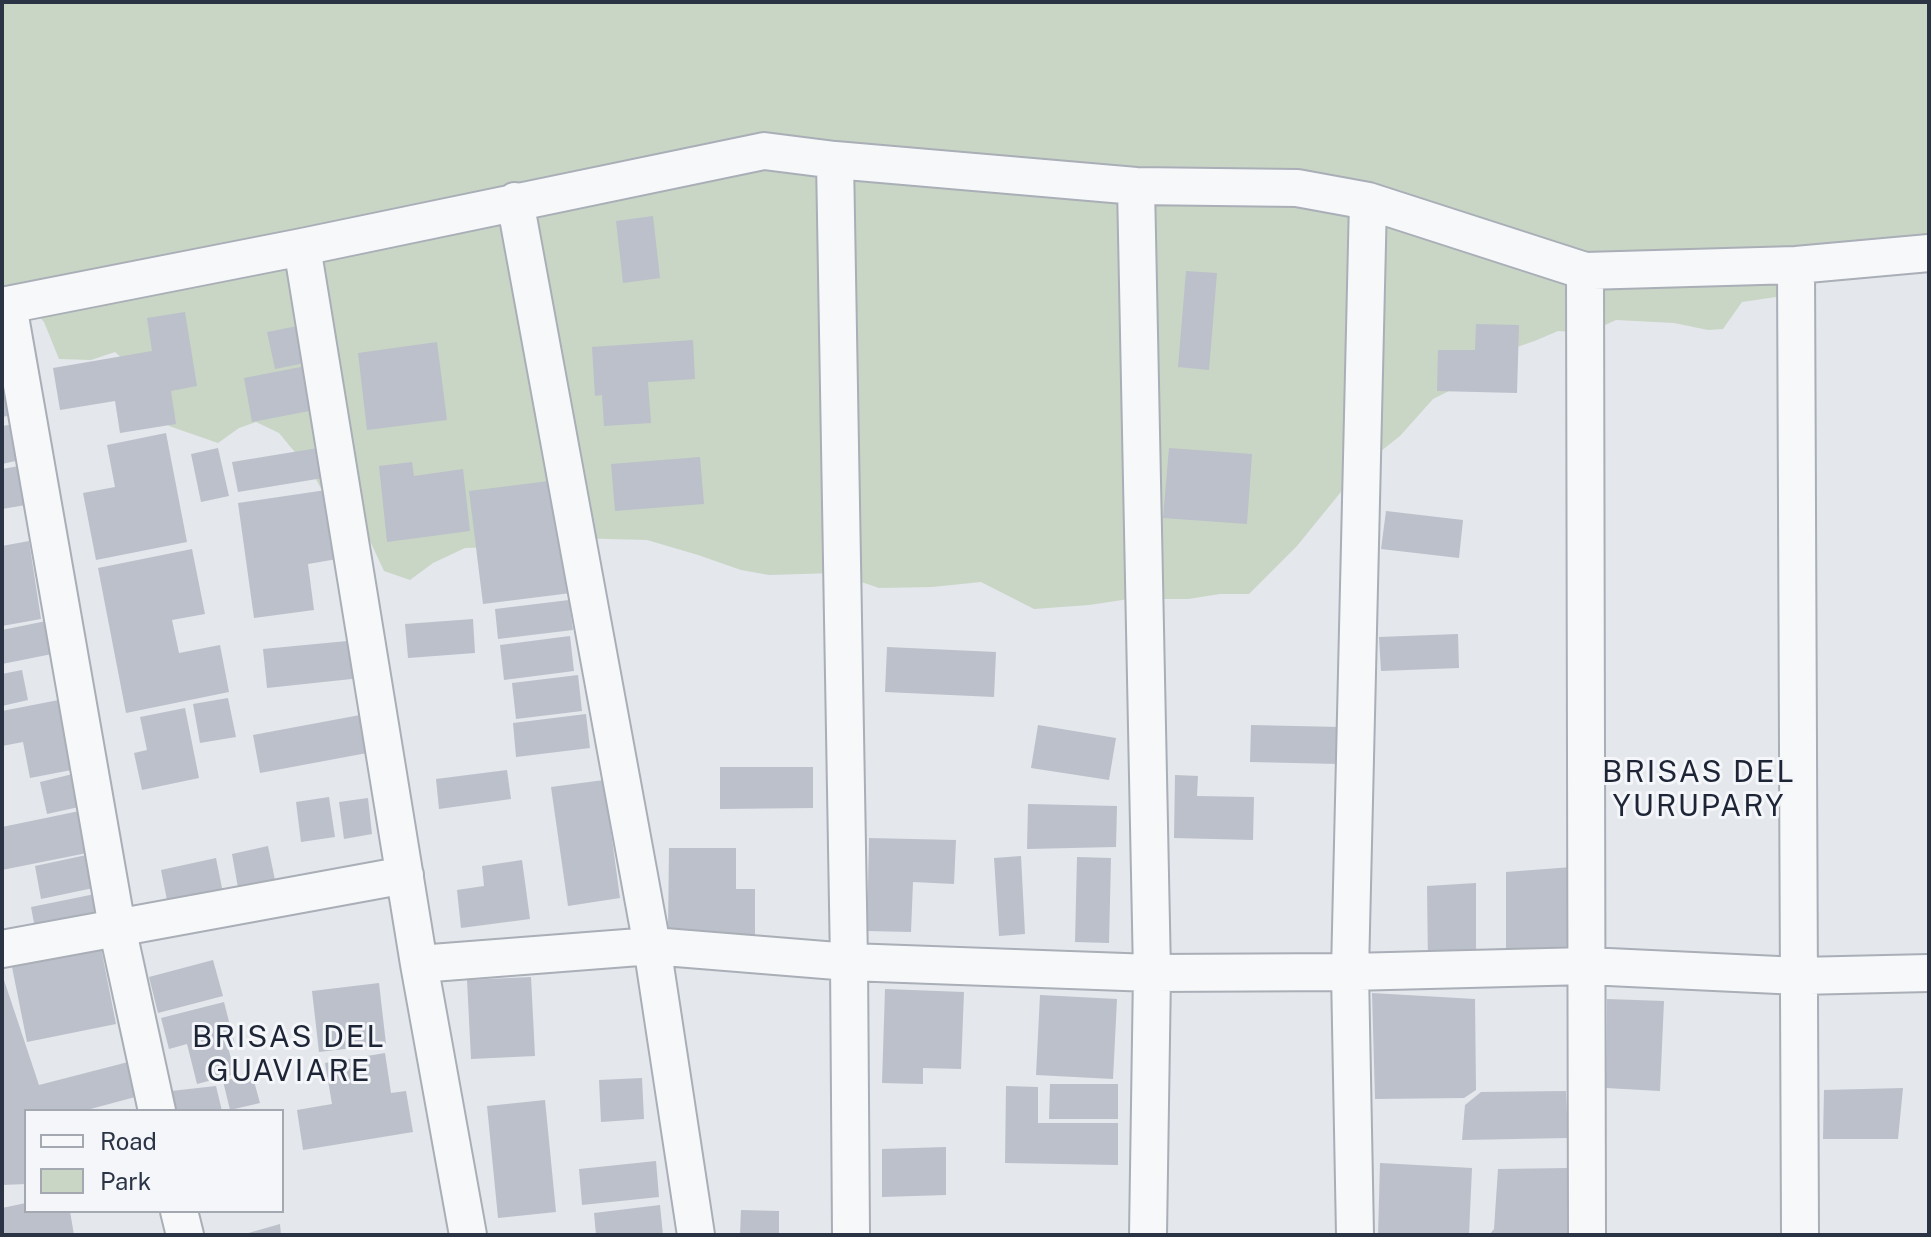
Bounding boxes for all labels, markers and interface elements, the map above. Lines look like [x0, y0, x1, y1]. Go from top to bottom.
district label: BRISAS DEL YURUPARY [1602, 755, 1796, 826]
district label: BRISAS DEL GUAVIARE [192, 1020, 386, 1090]
legend [24, 1109, 284, 1213]
text: Road [100, 1127, 157, 1155]
text: Park [100, 1167, 151, 1195]

